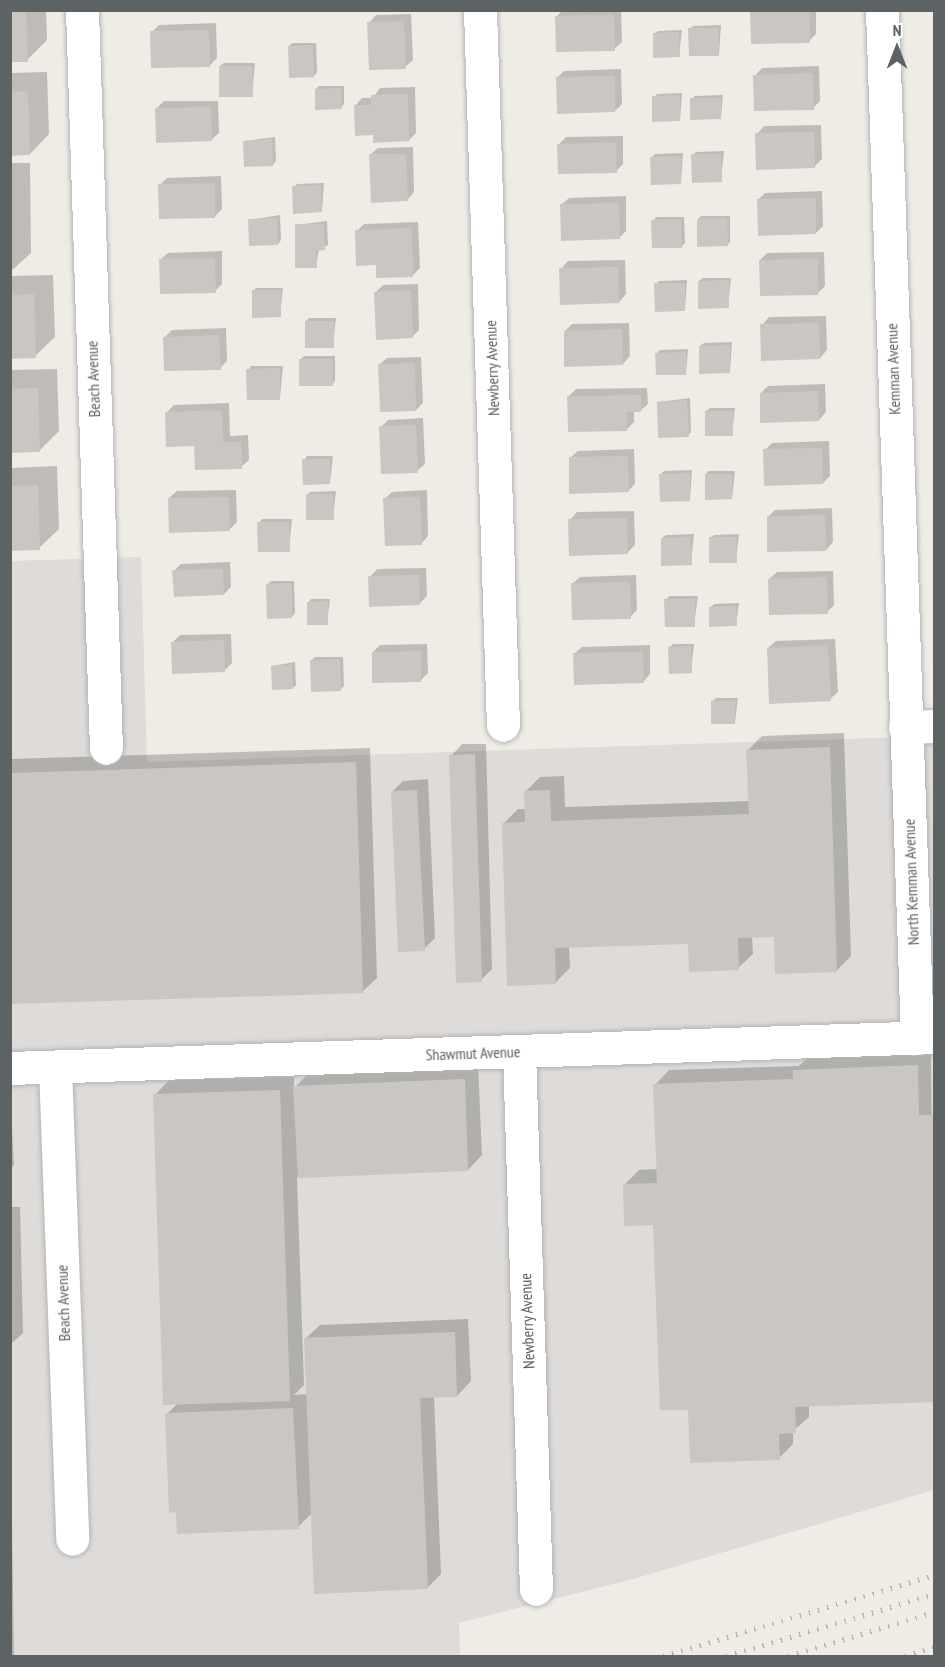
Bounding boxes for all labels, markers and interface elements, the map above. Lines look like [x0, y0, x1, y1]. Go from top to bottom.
north arrow [867, 18, 927, 78]
text: N [893, 20, 901, 40]
street label: Newberry Avenue [481, 319, 503, 417]
street label: Kemman Avenue [882, 323, 904, 415]
street label: Beach Avenue [82, 340, 104, 418]
street label: North Kemman Avenue [899, 818, 923, 946]
street label: Shawmut Avenue [425, 1042, 521, 1064]
street label: Beach Avenue [52, 1264, 74, 1342]
street label: Newberry Avenue [516, 1272, 538, 1370]

